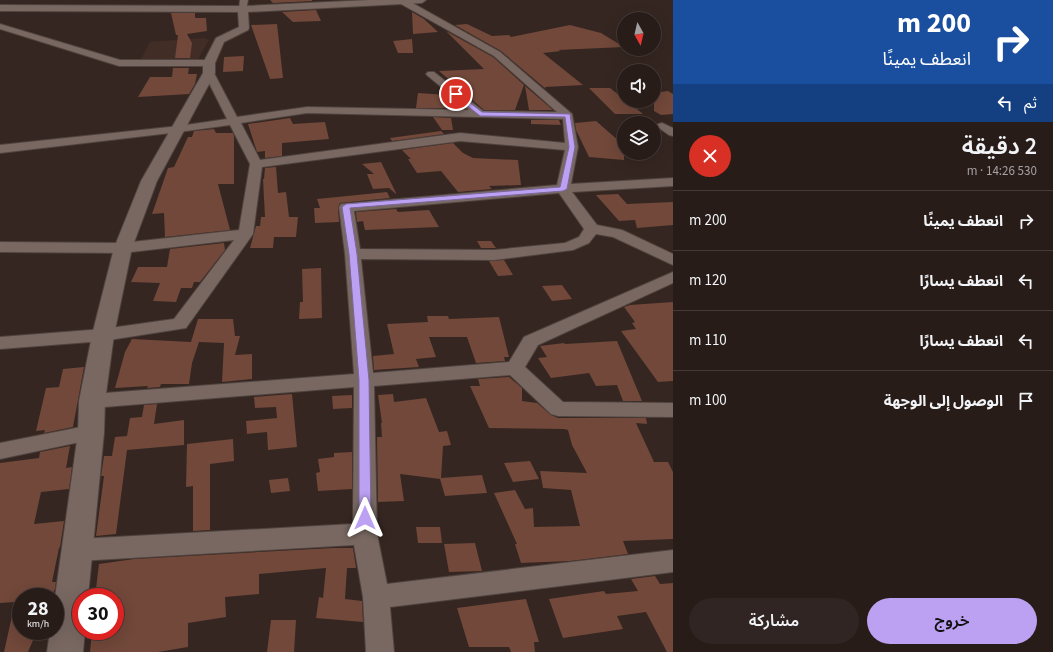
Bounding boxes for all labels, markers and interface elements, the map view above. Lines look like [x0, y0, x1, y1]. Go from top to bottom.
text: 200 m [897, 3, 971, 43]
north arrow [617, 12, 661, 56]
map controls [617, 12, 661, 160]
icon: right [985, 16, 1037, 68]
text: انعطف يمينًا [882, 47, 971, 72]
button: sound [617, 64, 661, 108]
pin [439, 77, 473, 111]
icon: arrive [445, 83, 467, 105]
icon: left [994, 92, 1016, 114]
text: ثم [1024, 93, 1037, 114]
button: layers [617, 116, 661, 160]
text: 2 دقيقة [962, 129, 1037, 164]
button: close [689, 135, 731, 177]
text: 530 m · 14:26 [967, 162, 1037, 180]
text: 200 m [689, 210, 727, 231]
icon: right [1015, 210, 1037, 232]
text: انعطف يمينًا [923, 211, 1003, 232]
text: 120 m [689, 270, 727, 291]
icon: left [1015, 270, 1037, 292]
text: انعطف يسارًا [919, 271, 1003, 292]
text: 110 m [689, 330, 727, 351]
icon: left [1015, 330, 1037, 352]
text: انعطف يسارًا [919, 331, 1003, 352]
text: 100 m [689, 390, 727, 411]
icon: arrive [1015, 390, 1037, 412]
text: الوصول إلى الوجهة [884, 391, 1003, 412]
position arrow [344, 497, 386, 539]
speed limit sign: 30 [72, 588, 124, 640]
text: 28 [27, 595, 49, 623]
button: مشاركة [689, 598, 859, 644]
button: خروج [867, 598, 1037, 644]
text: km/h [27, 617, 49, 631]

